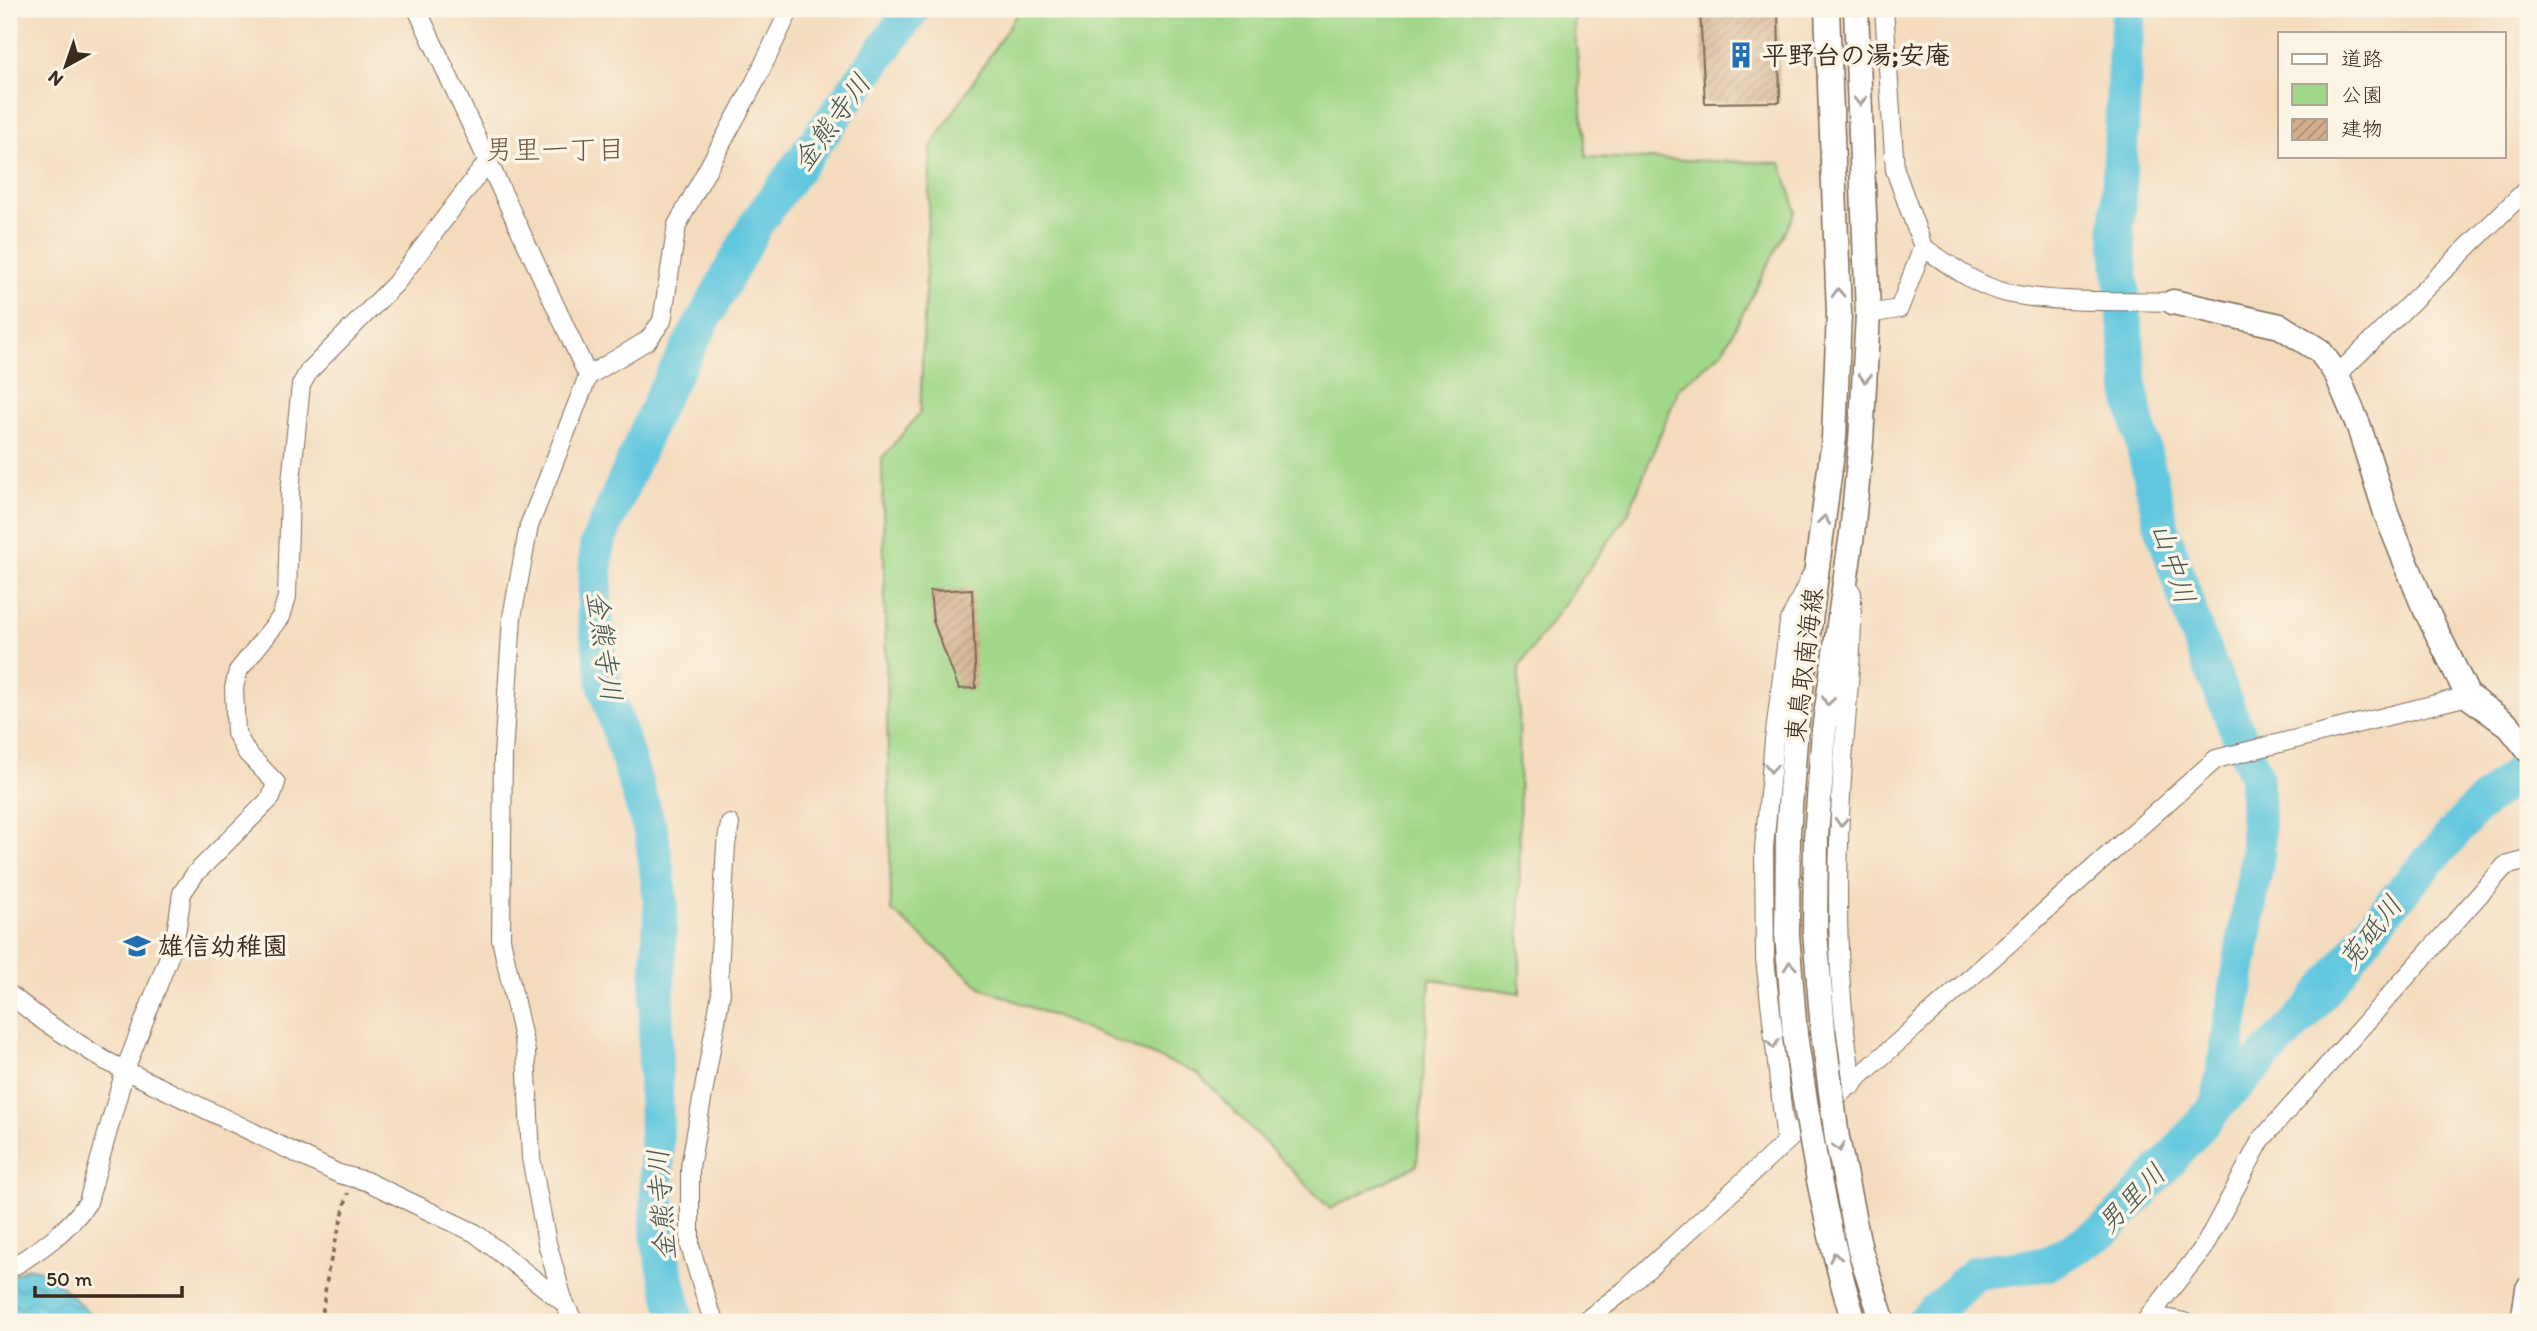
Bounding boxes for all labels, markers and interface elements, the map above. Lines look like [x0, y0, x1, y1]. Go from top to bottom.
north arrow [32, 32, 102, 102]
legend [2278, 32, 2506, 158]
place label: 平野台の湯;安庵 [1762, 39, 1951, 71]
building icon: 平野台の湯;安庵 [1726, 40, 1756, 70]
text: 道路 [2341, 46, 2383, 71]
text: N [43, 66, 68, 92]
water label: 金熊寺川 [784, 67, 878, 177]
text: 公園 [2341, 82, 2383, 107]
one-way arrow [1852, 96, 1867, 107]
text: 建物 [2341, 116, 2383, 141]
district label: 男里一丁目 [485, 132, 625, 166]
one-way arrow [1830, 288, 1846, 298]
one-way arrow [1857, 372, 1872, 383]
one-way arrow [1816, 514, 1831, 526]
water label: 山中川 [2145, 518, 2203, 608]
street label: 東鳥取南海線 [1779, 586, 1829, 744]
water label: 金熊寺川 [580, 588, 630, 704]
one-way arrow [1821, 695, 1836, 707]
one-way arrow [1764, 762, 1779, 774]
one-way arrow [1834, 817, 1849, 828]
water label: 莵砥川 [2331, 888, 2409, 976]
place label: 雄信幼稚園 [158, 930, 288, 962]
school or university icon: 雄信幼稚園 [122, 931, 152, 961]
one-way arrow [1783, 960, 1798, 971]
one-way arrow [1766, 1038, 1781, 1050]
one-way arrow [1830, 1141, 1845, 1153]
water label: 金熊寺川 [640, 1148, 682, 1262]
water label: 男里川 [2090, 1156, 2172, 1240]
one-way arrow [1829, 1251, 1844, 1263]
scale bar [35, 1254, 182, 1298]
text: 50 m [46, 1266, 93, 1291]

